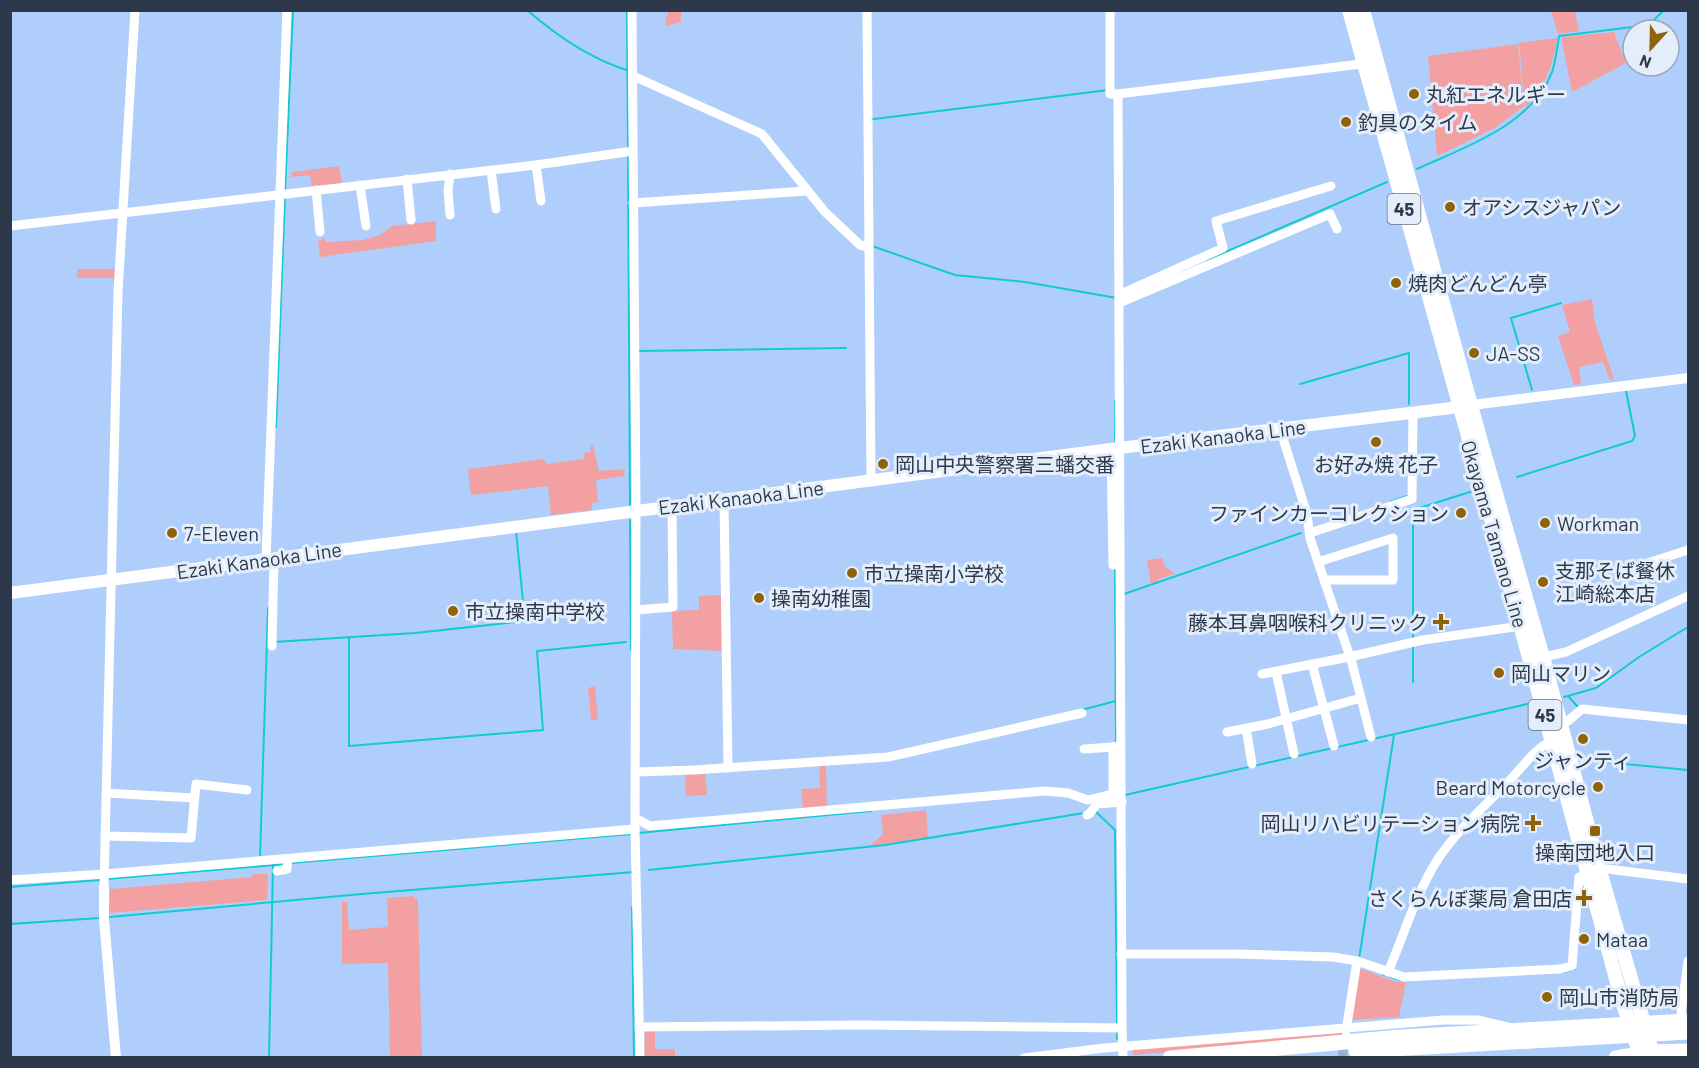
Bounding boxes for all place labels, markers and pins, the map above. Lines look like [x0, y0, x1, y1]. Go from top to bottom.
place label: 丸紅エネルギー [1426, 82, 1566, 106]
marker: 丸紅エネルギー [1407, 87, 1421, 101]
place label: 釣具のタイム [1358, 110, 1478, 134]
marker: 釣具のタイム [1339, 115, 1353, 129]
place label: オアシスジャパン [1462, 195, 1621, 219]
marker: オアシスジャパン [1443, 200, 1457, 214]
place label: 焼肉どんどん亭 [1408, 271, 1547, 295]
marker: 焼肉どんどん亭 [1389, 276, 1403, 290]
place label: JA-SS [1486, 341, 1541, 365]
marker: JA-SS [1467, 346, 1481, 360]
marker: お好み焼 花子 [1369, 435, 1383, 449]
place label: 岡山中央警察署三蟠交番 [895, 452, 1115, 476]
place label: お好み焼 花子 [1314, 452, 1438, 476]
marker: 岡山中央警察署三蟠交番 [876, 457, 890, 471]
place label: ファインカーコレクション [1209, 501, 1449, 525]
marker: ファインカーコレクション [1454, 506, 1468, 520]
place label: Workman [1557, 511, 1639, 535]
marker: Workman [1538, 516, 1552, 530]
place label: 7-Eleven [184, 521, 259, 545]
marker: 7-Eleven [165, 526, 179, 540]
place label: 支那そば餐休 江崎総本店 [1555, 558, 1675, 605]
place label: 市立操南小学校 [864, 561, 1004, 585]
marker: 市立操南小学校 [845, 566, 859, 580]
marker: 支那そば餐休 江崎総本店 [1536, 575, 1550, 589]
place label: 操南幼稚園 [771, 586, 871, 610]
marker: 操南幼稚園 [752, 591, 766, 605]
place label: 市立操南中学校 [465, 599, 605, 623]
marker: 市立操南中学校 [446, 604, 460, 618]
place label: 藤本耳鼻咽喉科クリニック [1188, 610, 1428, 634]
marker: 藤本耳鼻咽喉科クリニック [1432, 613, 1450, 631]
place label: 岡山マリン [1511, 661, 1611, 685]
marker: 岡山マリン [1492, 666, 1506, 680]
marker: ジャンティ [1576, 732, 1590, 746]
place label: ジャンティ [1534, 748, 1632, 772]
place label: Beard Motorcycle [1436, 775, 1586, 799]
marker: Beard Motorcycle [1591, 780, 1605, 794]
place label: 岡山リハビリテーション病院 [1260, 811, 1520, 835]
marker: 岡山リハビリテーション病院 [1524, 814, 1542, 832]
marker: 操南団地入口 [1588, 824, 1602, 838]
place label: 操南団地入口 [1535, 840, 1655, 864]
place label: さくらんぼ薬局 倉田店 [1368, 886, 1572, 910]
marker: さくらんぼ薬局 倉田店 [1577, 891, 1591, 905]
place label: Mataa [1596, 927, 1648, 951]
marker: Mataa [1577, 932, 1591, 946]
place label: 岡山市消防局 [1559, 985, 1679, 1009]
marker: 岡山市消防局 [1540, 990, 1554, 1004]

